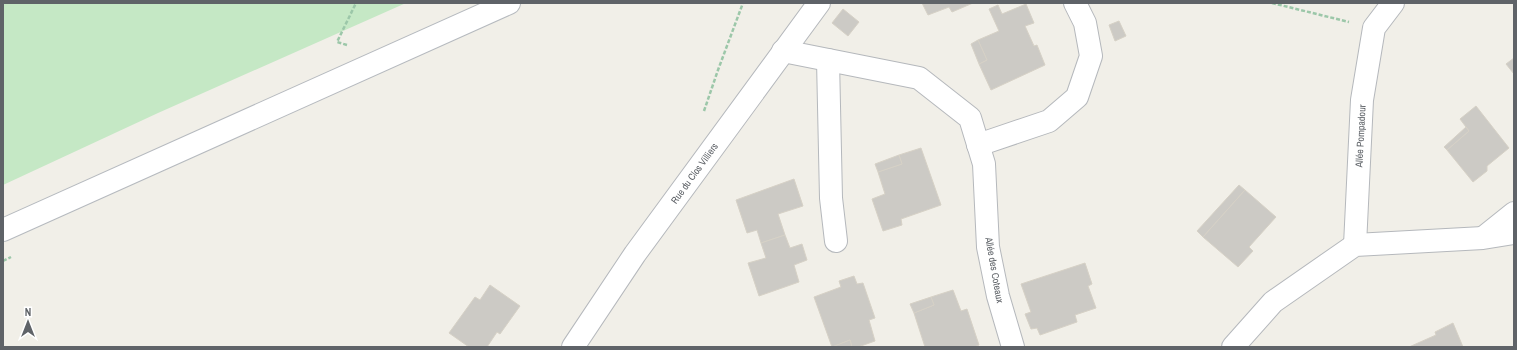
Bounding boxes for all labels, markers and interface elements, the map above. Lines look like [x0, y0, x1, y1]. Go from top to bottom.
street label: Allée Pompadour [1352, 104, 1369, 169]
street label: Rue du Clos Villiers [668, 140, 721, 206]
street label: Allée des Coteaux [982, 235, 1007, 305]
north arrow [8, 302, 48, 342]
text: N [25, 305, 31, 319]

